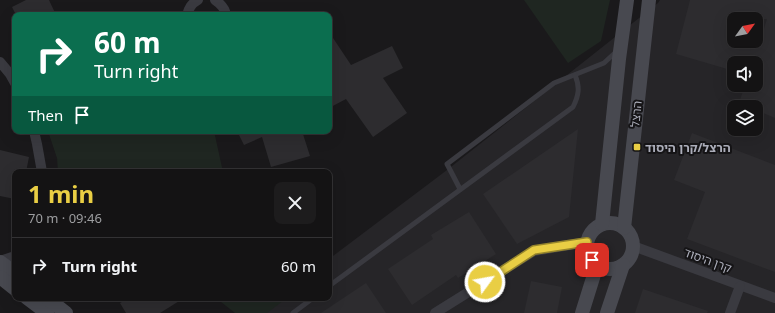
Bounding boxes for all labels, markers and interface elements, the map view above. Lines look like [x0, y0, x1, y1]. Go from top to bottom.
north arrow [727, 12, 763, 48]
map controls [727, 12, 763, 136]
text: 60 m [94, 23, 161, 61]
icon: right [28, 28, 80, 80]
button: sound [727, 56, 763, 92]
text: Turn right [94, 59, 178, 83]
street label: הרצל [626, 100, 646, 128]
button: layers [727, 100, 763, 136]
icon: arrive [71, 104, 93, 126]
text: Then [28, 105, 63, 125]
place label: הרצל/קרן היסוד [645, 139, 731, 156]
marker: הרצל/קרן היסוד [632, 142, 642, 152]
text: 1 min [28, 177, 94, 210]
button: close [274, 182, 316, 224]
text: 70 m · 09:46 [28, 209, 102, 227]
pin [575, 243, 609, 277]
street label: קרן היסוד [682, 244, 735, 277]
icon: arrive [581, 249, 603, 271]
icon: right [28, 255, 50, 277]
text: Turn right [62, 256, 137, 276]
text: 60 m [281, 256, 316, 276]
position arrow [464, 261, 506, 303]

